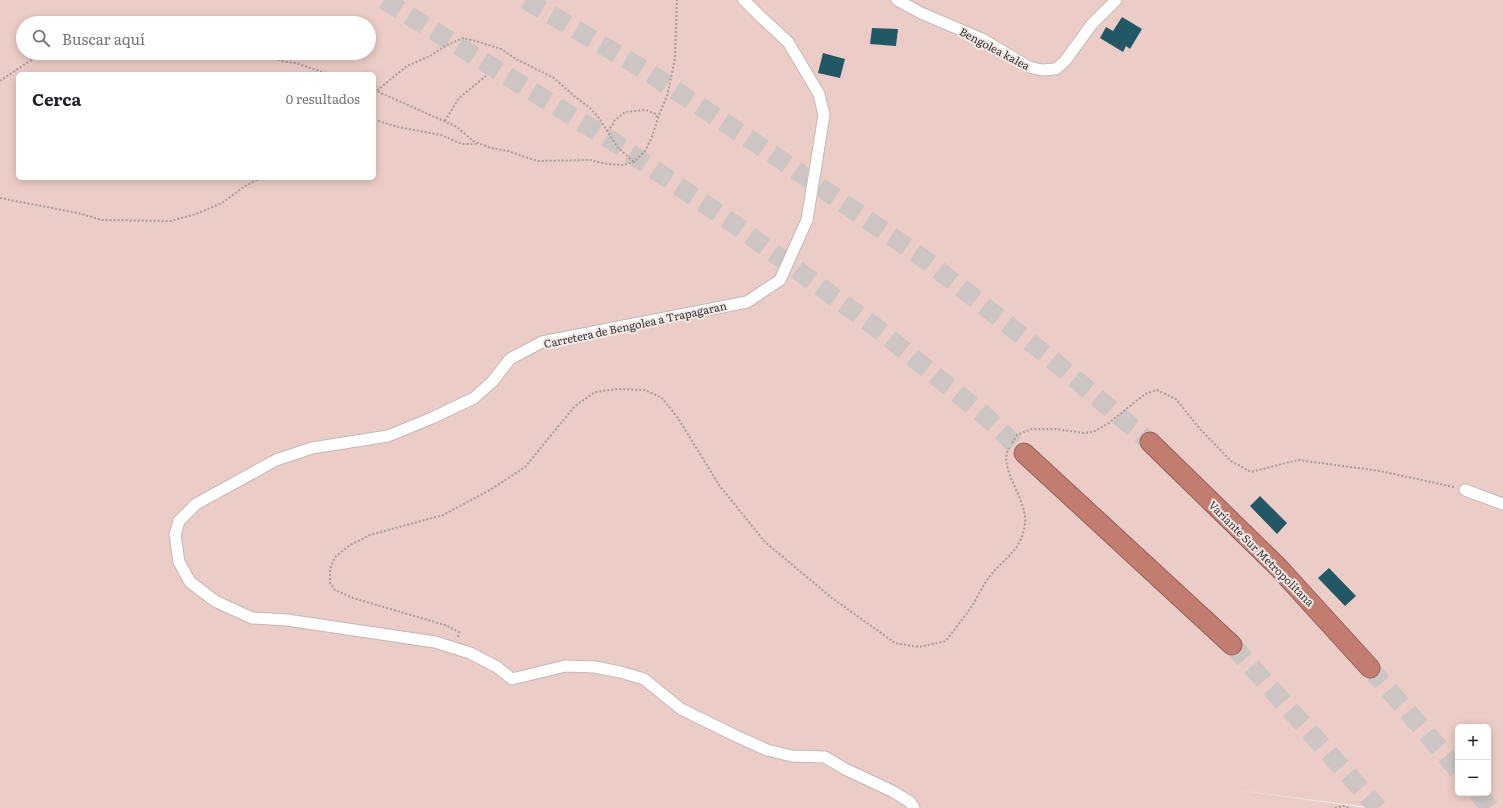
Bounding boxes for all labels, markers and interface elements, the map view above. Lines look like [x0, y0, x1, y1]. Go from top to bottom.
search box [16, 16, 376, 60]
street label: Bengolea kalea [957, 23, 1033, 73]
icon: search [30, 27, 52, 49]
text: Buscar aquí [62, 27, 145, 50]
text: Cerca [32, 86, 81, 111]
text: 0 resultados [286, 89, 360, 108]
street label: Carretera de Bengolea a Trapagaran [542, 297, 728, 351]
street label: Variante Sur Metropolitana [1206, 497, 1318, 609]
map controls [1455, 724, 1491, 796]
button: + [1455, 724, 1491, 760]
button: − [1455, 760, 1491, 796]

